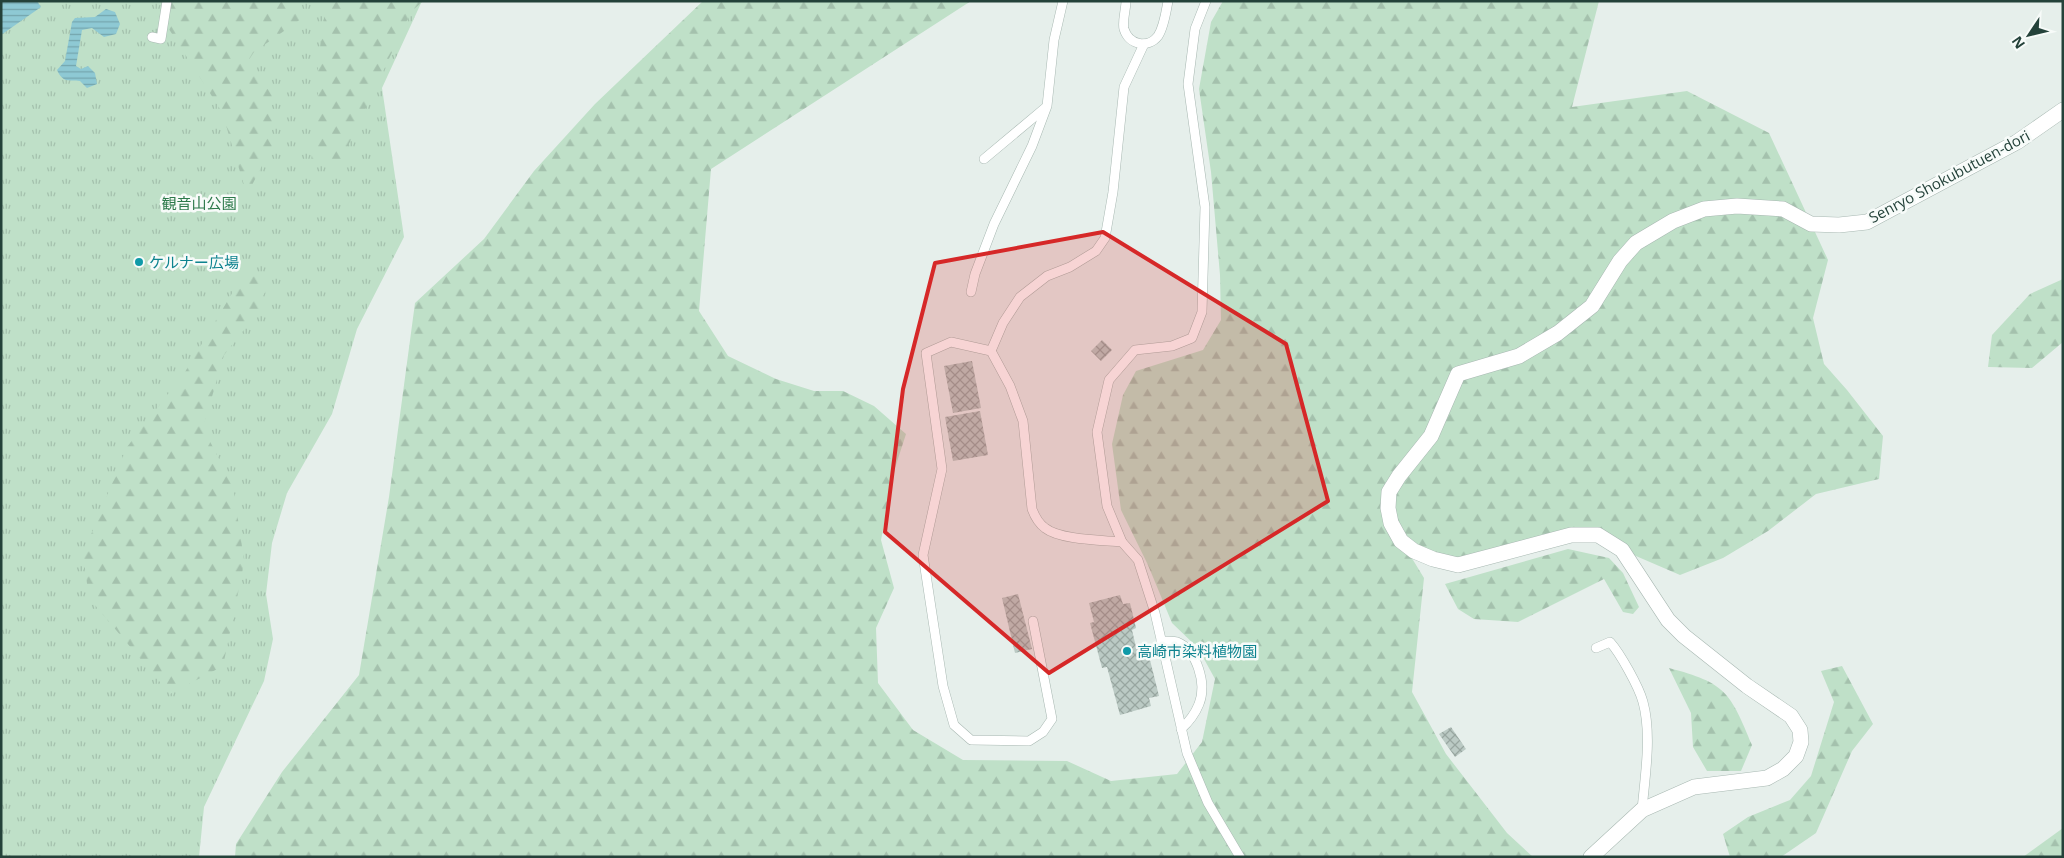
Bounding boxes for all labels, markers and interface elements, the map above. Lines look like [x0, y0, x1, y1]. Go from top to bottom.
north arrow [2004, 10, 2054, 60]
text: N [2007, 33, 2029, 53]
street label: Senryo Shokubutuen-dori [1865, 125, 2033, 227]
park label: 観音山公園 [161, 193, 237, 213]
place label: ケルナー広場 [149, 252, 239, 272]
marker: ケルナー広場 [133, 256, 145, 268]
place label: 高崎市染料植物園 [1137, 641, 1257, 661]
marker: 高崎市染料植物園 [1121, 645, 1133, 657]

